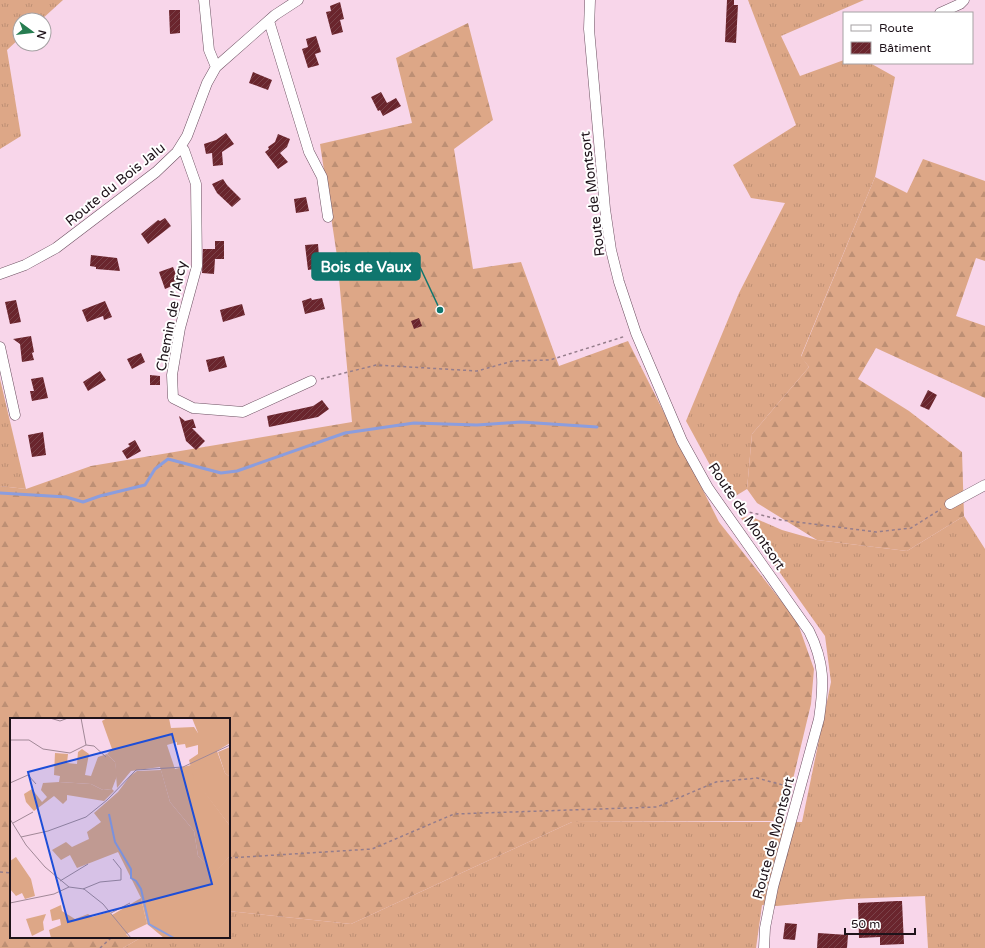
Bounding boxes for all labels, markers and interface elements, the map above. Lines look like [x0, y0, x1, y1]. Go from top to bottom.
north arrow [12, 12, 52, 52]
legend [843, 12, 973, 64]
text: Route [879, 21, 914, 35]
text: N [34, 29, 49, 40]
text: Bâtiment [879, 41, 931, 55]
street label: Route de Montsort [576, 130, 609, 257]
street label: Route du Bois Jalu [62, 139, 169, 230]
callout: Bois de Vaux [312, 253, 420, 280]
text: Bois de Vaux [320, 258, 412, 276]
street label: Chemin de l'Arcy [152, 259, 191, 373]
street label: Route de Montsort [704, 459, 789, 574]
inset map [10, 718, 230, 938]
street label: Route de Montsort [749, 775, 798, 901]
scale bar [845, 910, 915, 936]
text: 50 m [851, 917, 880, 931]

